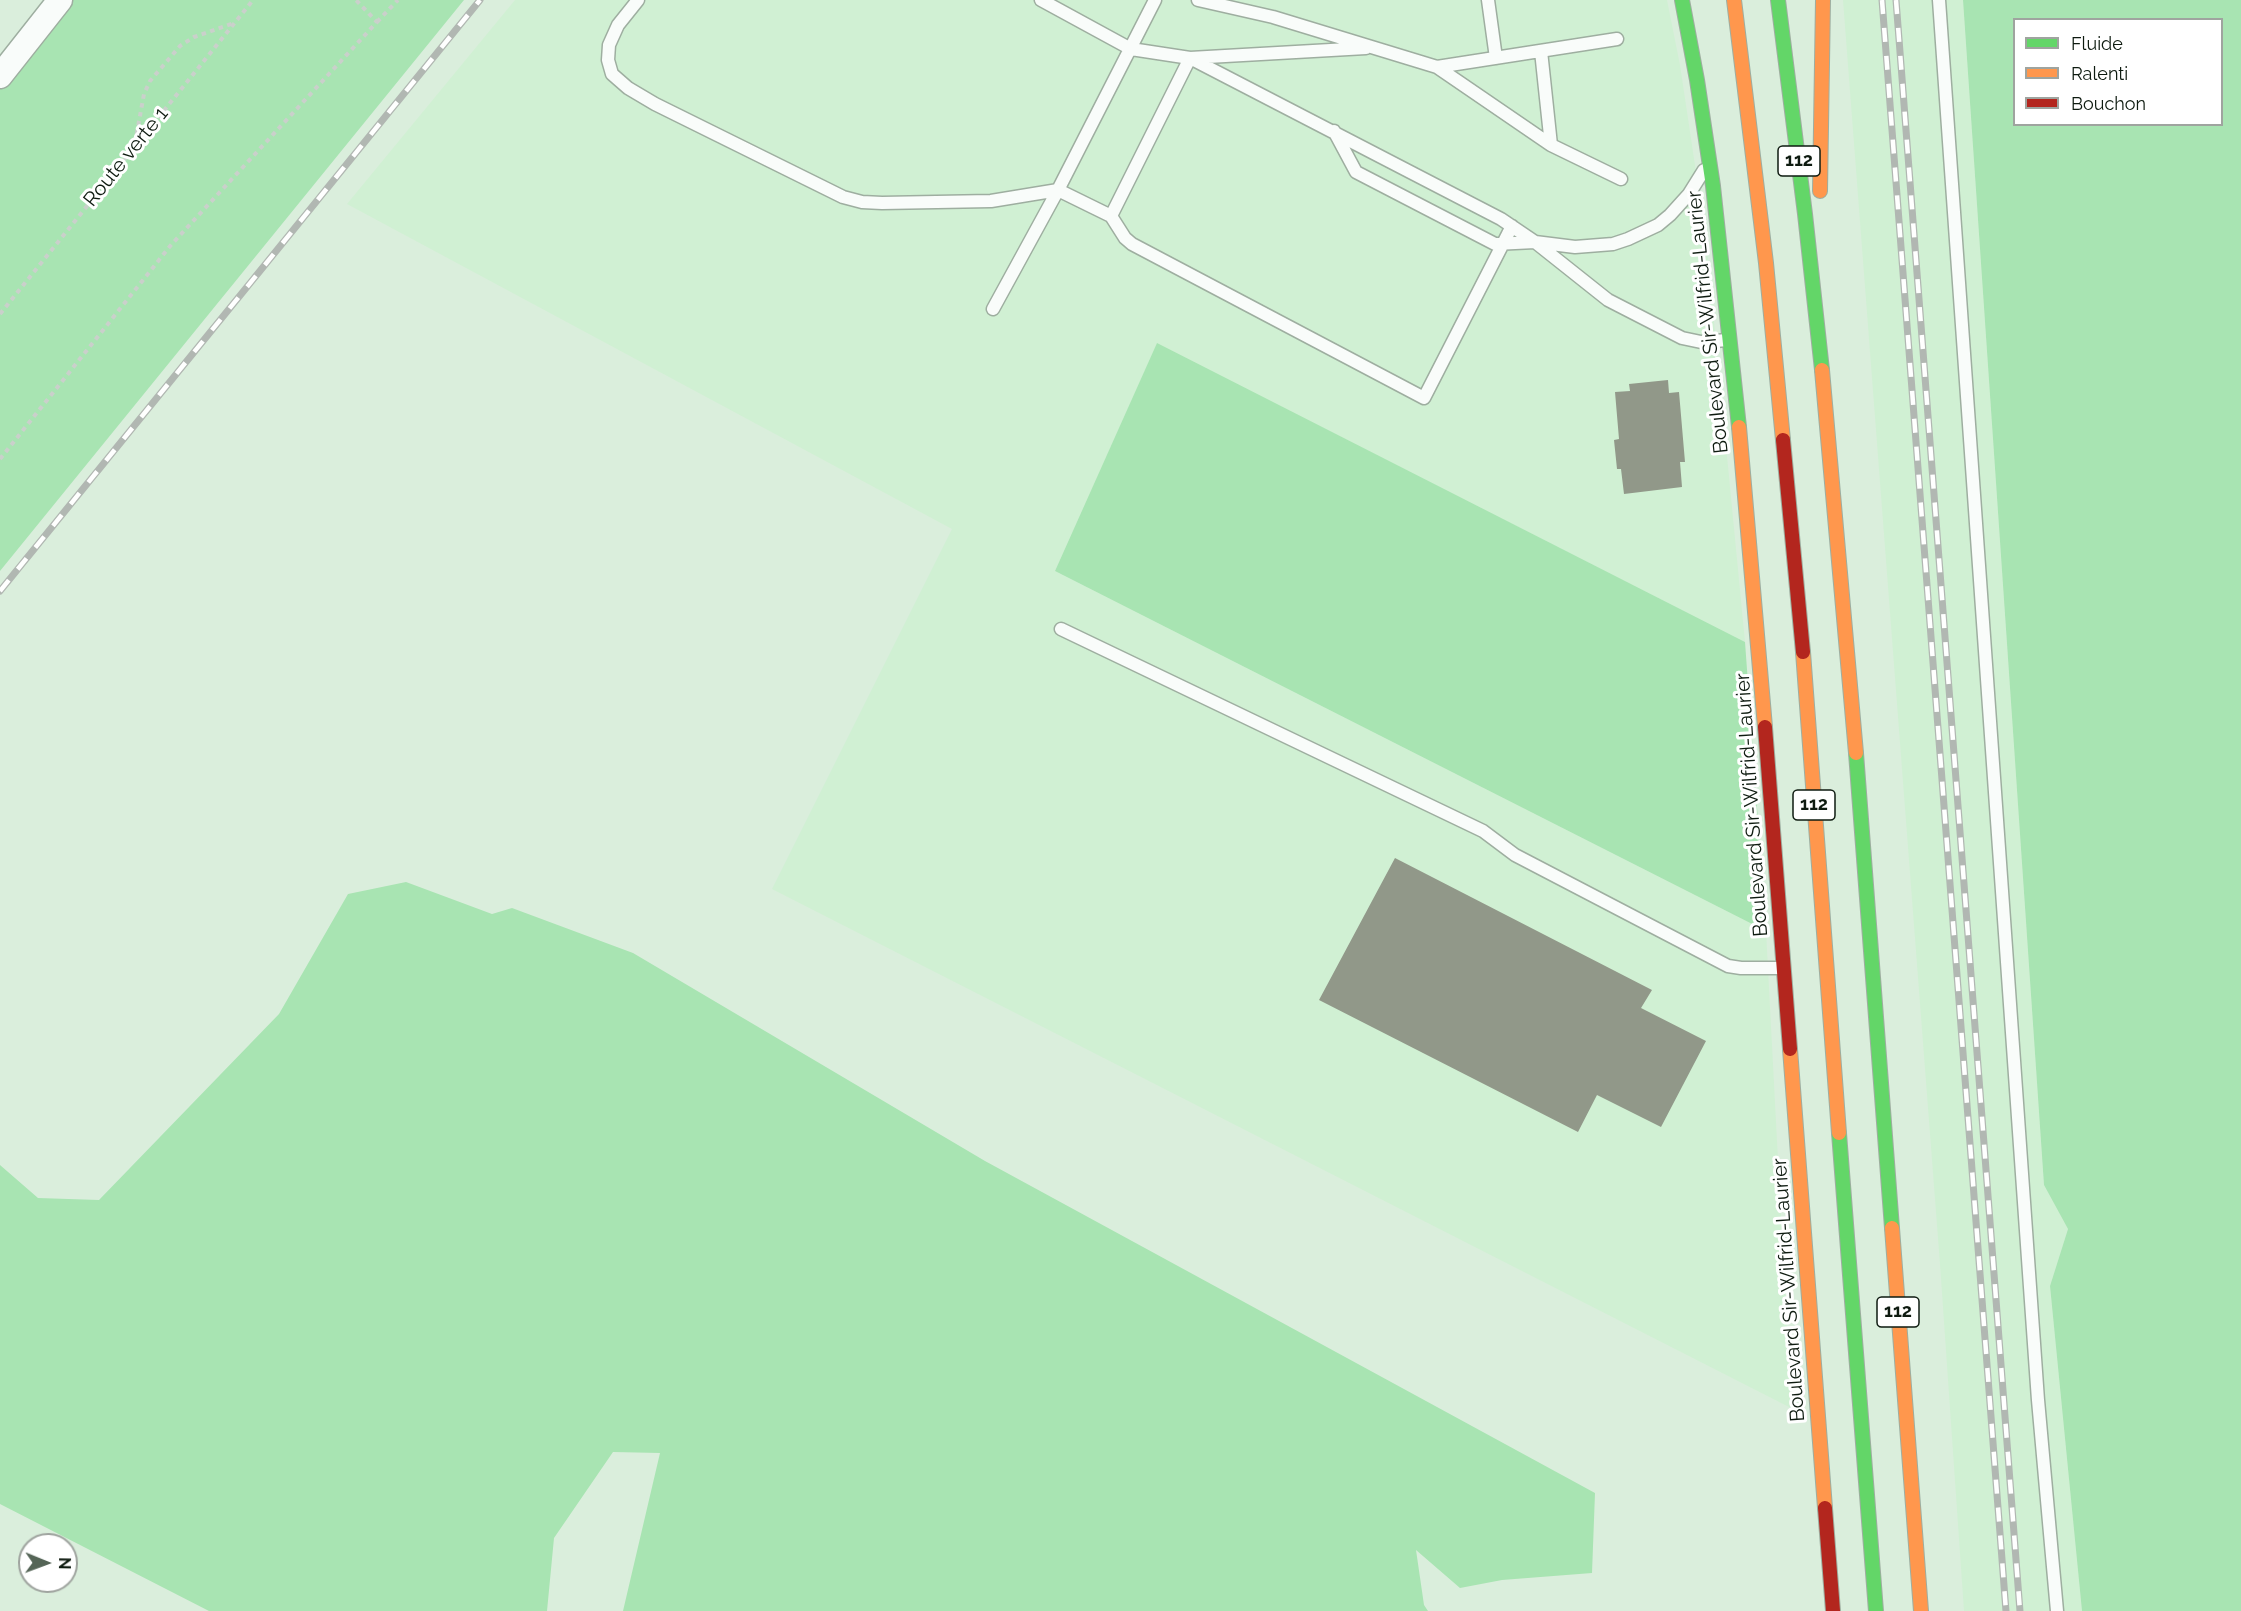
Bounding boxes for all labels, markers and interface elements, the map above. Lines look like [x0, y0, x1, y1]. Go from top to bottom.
legend [2013, 18, 2223, 126]
text: Fluide [2071, 33, 2123, 54]
text: Ralenti [2071, 63, 2128, 84]
text: Bouchon [2071, 93, 2146, 114]
street label: Route verte 1 [79, 102, 173, 212]
road number: 112 [1778, 146, 1820, 176]
street label: Boulevard Sir-Wilfrid-Laurier [1682, 189, 1734, 455]
street label: Boulevard Sir-Wilfrid-Laurier [1731, 672, 1773, 938]
road number: 112 [1793, 790, 1835, 820]
street label: Boulevard Sir-Wilfrid-Laurier [1768, 1157, 1810, 1423]
road number: 112 [1877, 1297, 1919, 1327]
north arrow [18, 1533, 78, 1593]
text: N [55, 1557, 74, 1570]

